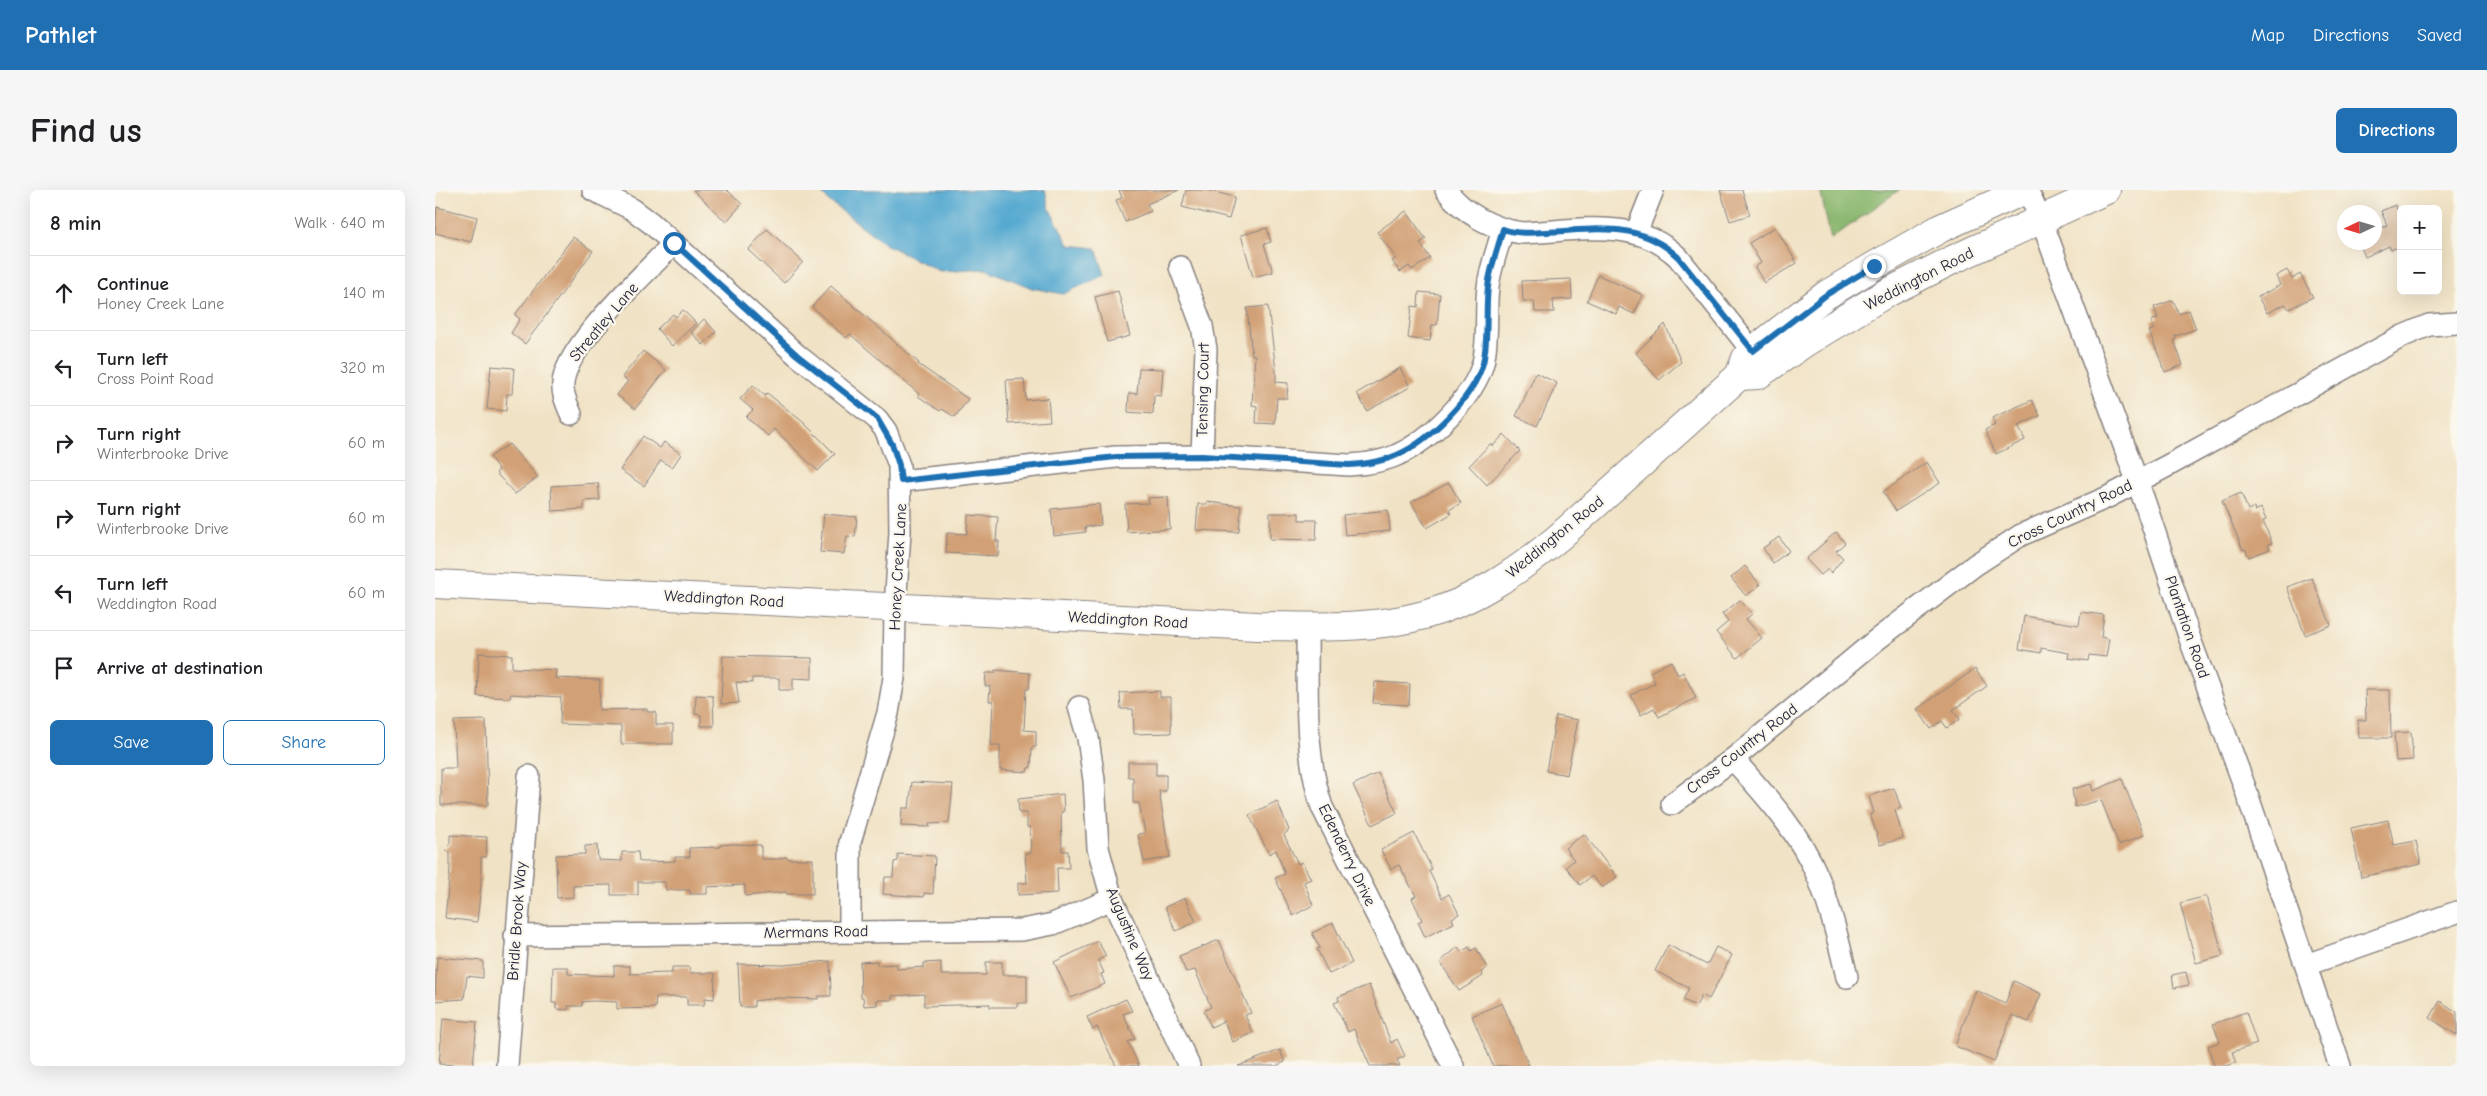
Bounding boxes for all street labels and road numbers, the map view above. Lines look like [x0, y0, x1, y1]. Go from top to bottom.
street label: Weddington Road [1861, 244, 1977, 314]
street label: Streatley Lane [566, 279, 642, 365]
street label: Tensing Court [1193, 342, 1213, 437]
street label: Cross Country Road [2005, 476, 2135, 552]
street label: Weddington Road [1503, 492, 1607, 582]
street label: Honey Creek Lane [886, 503, 910, 631]
street label: Plantation Road [2161, 573, 2213, 681]
street label: Weddington Road [664, 587, 784, 611]
street label: Weddington Road [1068, 608, 1188, 632]
street label: Cross Country Road [1683, 700, 1801, 798]
street label: Edenderry Drive [1315, 801, 1379, 909]
street label: Bridle Brook Way [504, 860, 530, 981]
street label: Augustine Way [1102, 885, 1158, 984]
street label: Mermans Road [764, 922, 868, 942]

